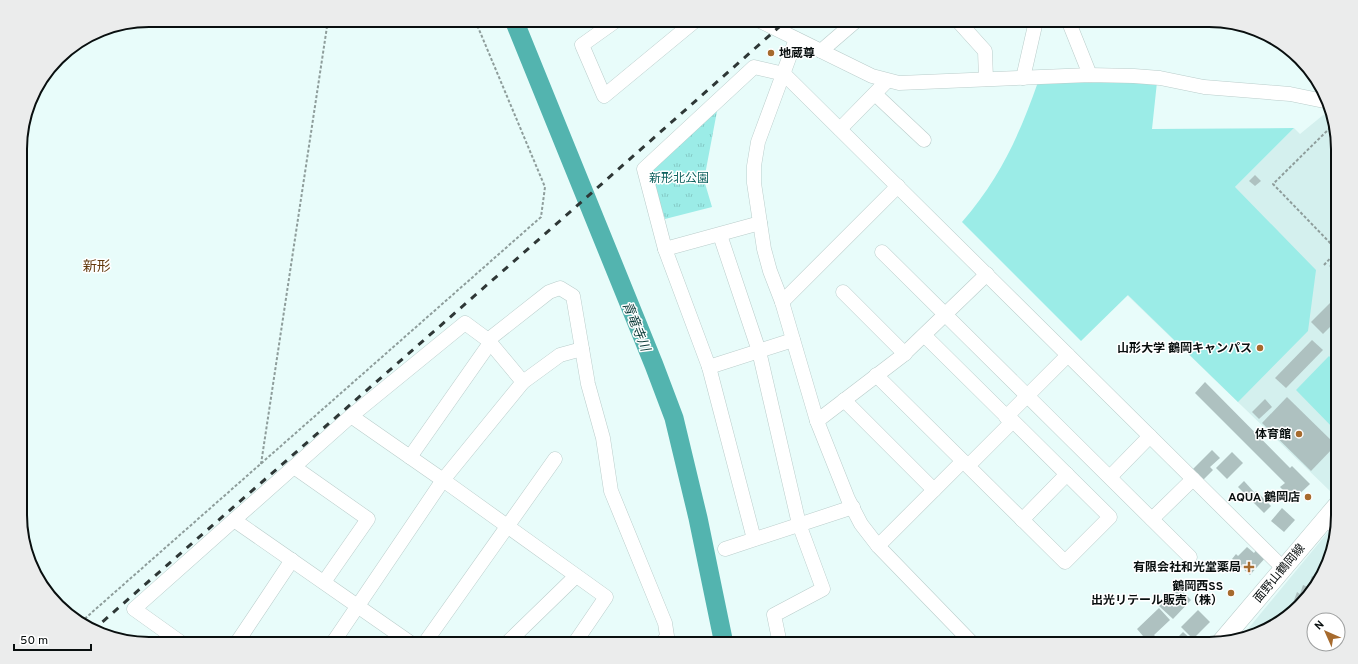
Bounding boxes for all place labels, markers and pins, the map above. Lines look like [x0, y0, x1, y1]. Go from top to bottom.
place label: 地蔵尊 [779, 46, 815, 62]
marker: 地蔵尊 [766, 48, 776, 58]
place label: 山形大学 鶴岡キャンパス [1117, 341, 1252, 357]
marker: 山形大学 鶴岡キャンパス [1255, 343, 1265, 353]
place label: 体育館 [1255, 427, 1291, 443]
marker: 体育館 [1294, 429, 1304, 439]
place label: AQUA 鶴岡店 [1228, 490, 1300, 506]
marker: AQUA 鶴岡店 [1303, 492, 1313, 502]
place label: 有限会社和光堂薬局 [1133, 560, 1241, 576]
marker: 有限会社和光堂薬局 [1244, 562, 1254, 572]
place label: 鶴岡西SS 出光リテール販売（株） [1091, 579, 1223, 609]
marker: 鶴岡西SS 出光リテール販売（株） [1226, 588, 1236, 598]

